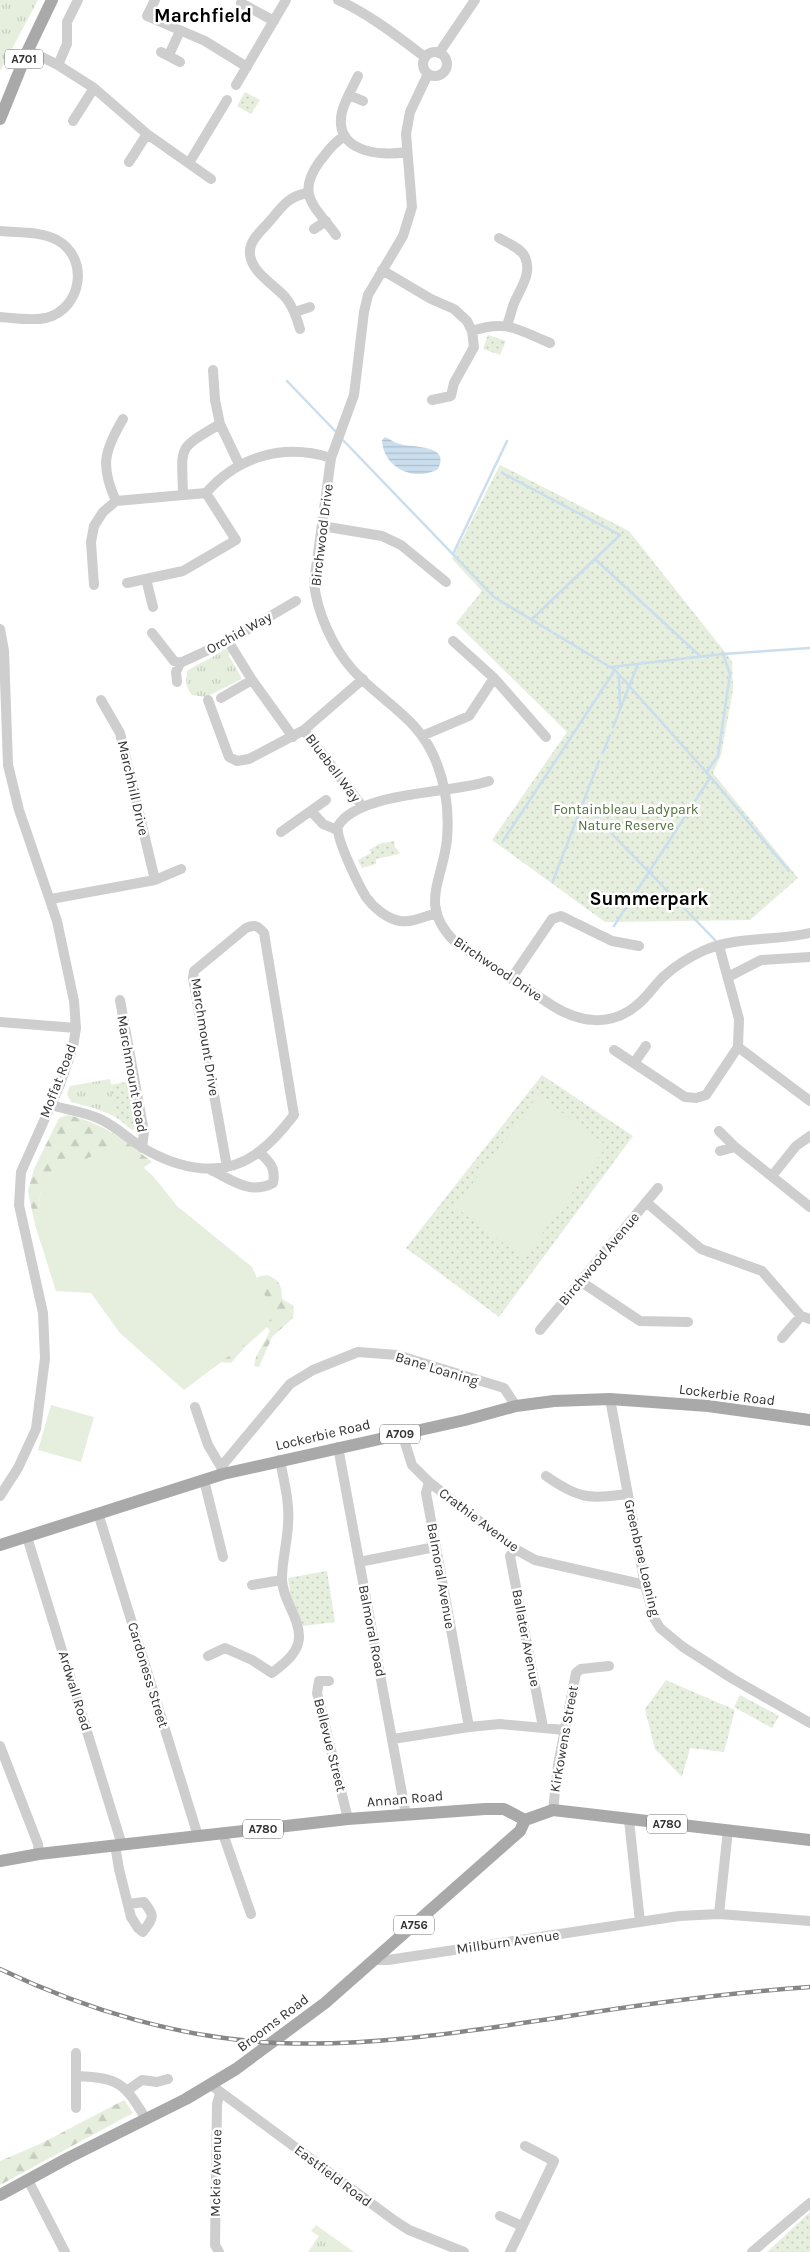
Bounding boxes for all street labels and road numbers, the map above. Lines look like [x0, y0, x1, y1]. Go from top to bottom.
road number: A701 [5, 50, 43, 68]
street label: Birchwood Drive [307, 483, 337, 587]
street label: Orchid Way [203, 608, 275, 658]
street label: Bluebell Way [302, 730, 365, 806]
street label: Marchhill Drive [114, 739, 152, 837]
street label: Birchwood Drive [450, 933, 546, 1005]
street label: Marchmount Drive [187, 977, 223, 1097]
street label: Marchmount Road [113, 1014, 151, 1134]
street label: Moffat Road [36, 1042, 80, 1120]
street label: Birchwood Avenue [555, 1209, 643, 1309]
street label: Bane Loaning [393, 1348, 481, 1390]
street label: Lockerbie Road [678, 1381, 776, 1409]
street label: Lockerbie Road [274, 1416, 372, 1454]
road number: A709 [380, 1425, 420, 1444]
street label: Crathie Avenue [436, 1484, 522, 1556]
street label: Greenbrae Loaning [620, 1498, 664, 1618]
street label: Balmoral Avenue [423, 1522, 459, 1630]
street label: Balmoral Road [355, 1584, 389, 1678]
street label: Ballater Avenue [508, 1588, 544, 1688]
street label: Cardoness Street [124, 1620, 172, 1730]
street label: Ardwall Road [55, 1649, 95, 1733]
street label: Kirkowens Street [546, 1684, 582, 1794]
street label: Bellevue Street [310, 1697, 350, 1793]
street label: Annan Road [366, 1787, 444, 1811]
road number: A780 [647, 1815, 687, 1834]
road number: A780 [243, 1820, 283, 1838]
road number: A756 [394, 1916, 434, 1934]
street label: Millburn Avenue [456, 1926, 560, 1958]
street label: Brooms Road [234, 1991, 312, 2055]
street label: Mckie Avenue [207, 2129, 225, 2217]
street label: Eastfield Road [291, 2141, 375, 2211]

